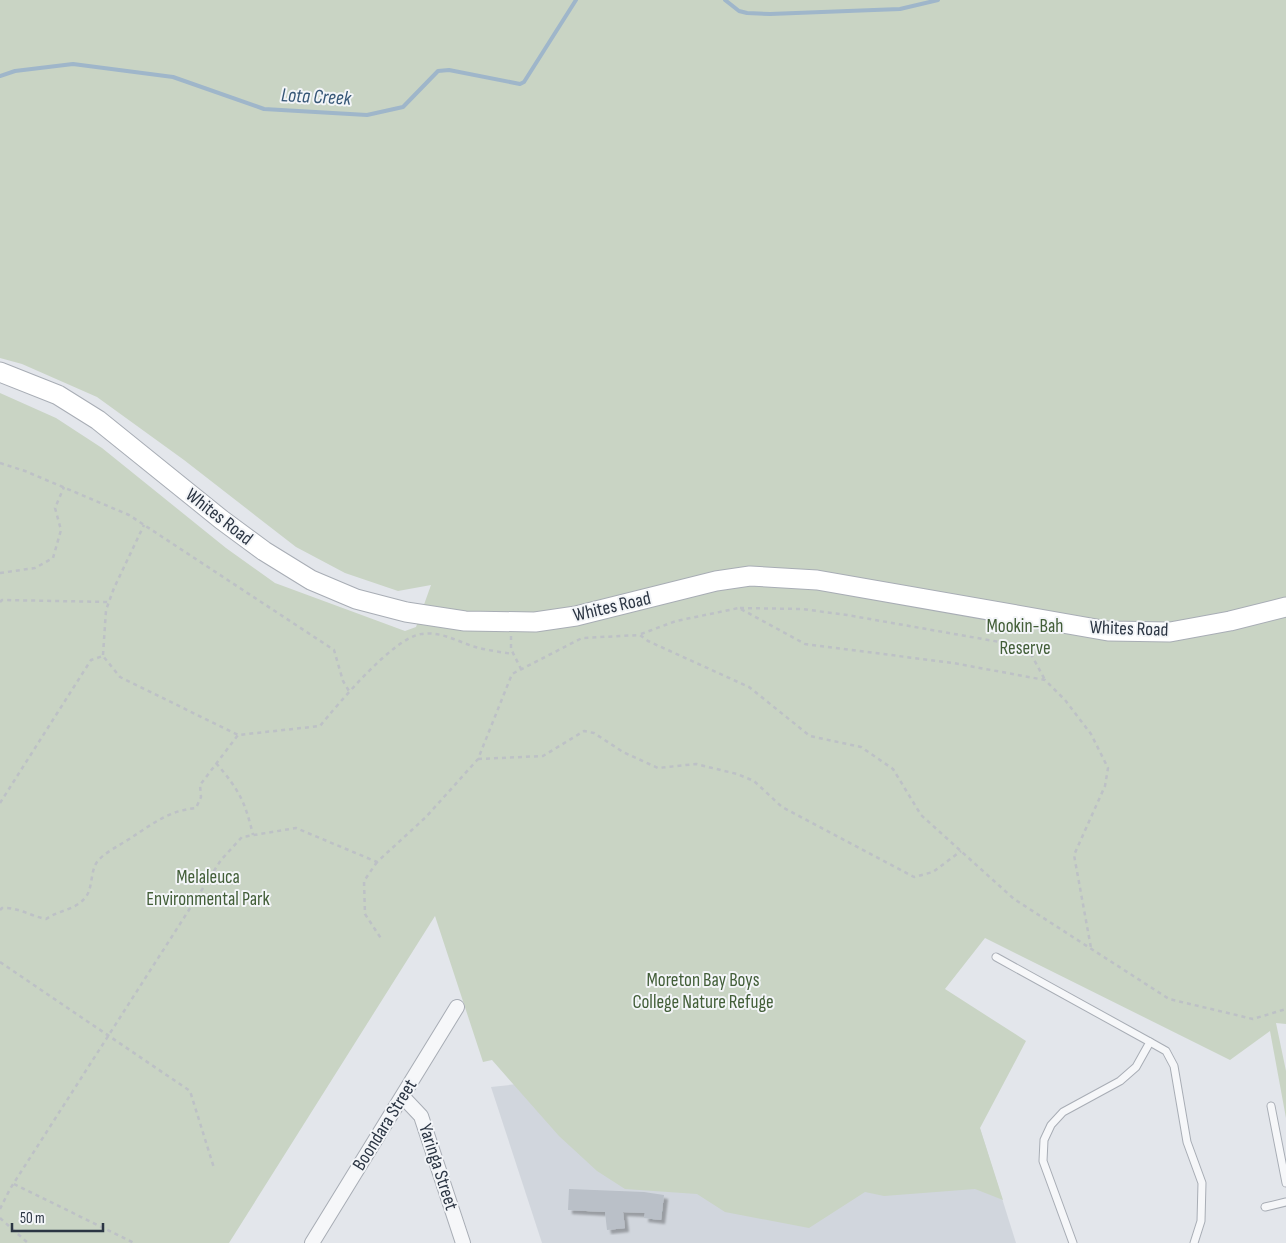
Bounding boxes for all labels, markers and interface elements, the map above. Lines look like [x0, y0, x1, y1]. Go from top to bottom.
water label: Lota Creek [280, 83, 352, 111]
street label: Whites Road [181, 484, 257, 550]
street label: Whites Road [571, 587, 653, 627]
park label: Mookin-Bah Reserve [987, 615, 1063, 660]
street label: Whites Road [1089, 616, 1169, 642]
park label: Melaleuca Environmental Park [146, 866, 270, 911]
park label: Moreton Bay Boys College Nature Refuge [632, 969, 774, 1014]
street label: Boondara Street [348, 1075, 422, 1175]
street label: Yaringa Street [413, 1121, 463, 1213]
scale bar [12, 1200, 104, 1232]
text: 50 m [20, 1209, 45, 1228]

